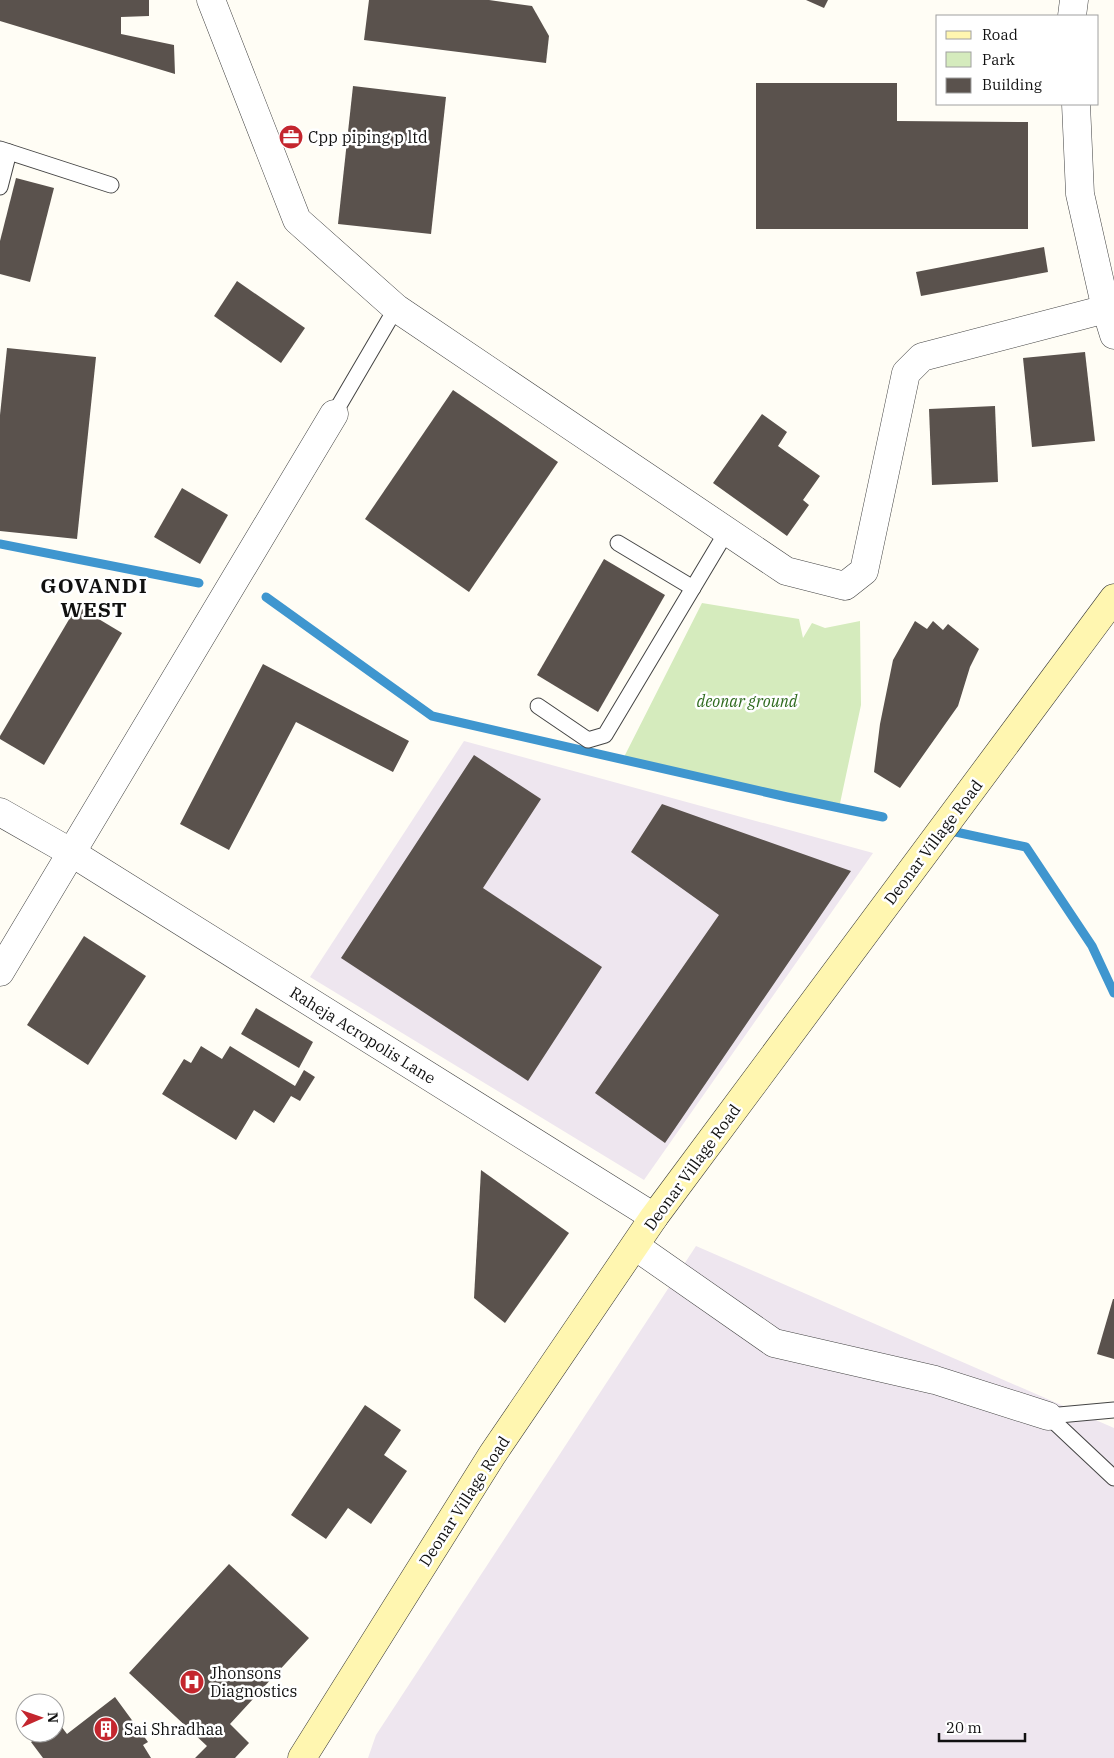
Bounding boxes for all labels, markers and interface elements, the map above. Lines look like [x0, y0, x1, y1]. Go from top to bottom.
legend [936, 15, 1099, 105]
text: Road [982, 25, 1018, 44]
text: Park [982, 50, 1015, 69]
text: Building [982, 75, 1042, 94]
office icon: Cpp piping p ltd [278, 124, 304, 150]
place label: Cpp piping p ltd [308, 127, 428, 147]
district label: GOVANDI WEST [40, 571, 148, 623]
park label: deonar ground [696, 691, 798, 711]
street label: Deonar Village Road [879, 775, 987, 908]
street label: Raheja Acropolis Lane [286, 982, 440, 1088]
street label: Deonar Village Road [639, 1100, 745, 1234]
street label: Deonar Village Road [414, 1432, 514, 1570]
place label: Jhonsons Diagnostics [210, 1663, 297, 1701]
hospital icon: Jhonsons Diagnostics [179, 1669, 205, 1695]
north arrow [15, 1693, 65, 1743]
scale bar [939, 1710, 1025, 1742]
text: N [44, 1712, 62, 1723]
building icon: Sai Shradhaa [93, 1716, 119, 1742]
text: 20 m [946, 1718, 982, 1737]
place label: Sai Shradhaa [124, 1719, 224, 1739]

